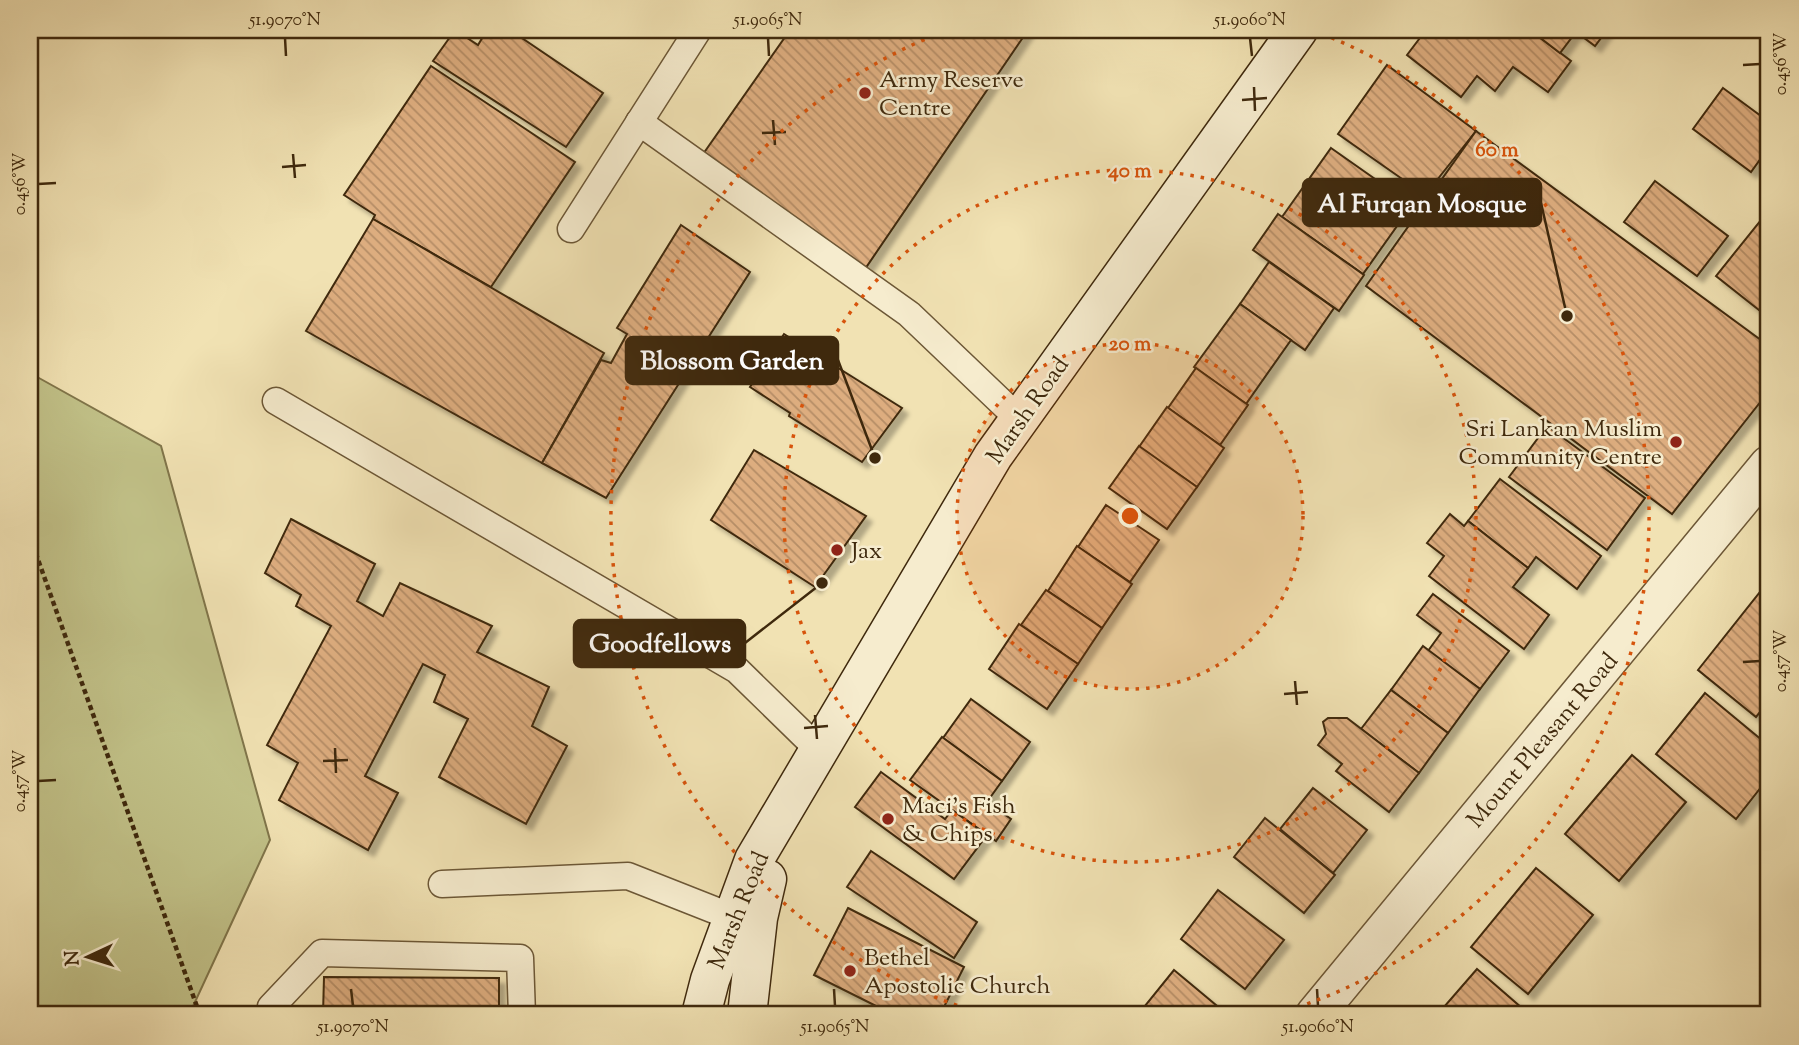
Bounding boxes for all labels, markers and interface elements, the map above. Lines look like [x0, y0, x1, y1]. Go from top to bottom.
text: 51.9070°N [248, 8, 321, 34]
text: 51.9065°N [733, 8, 802, 34]
text: 51.9060°N [1213, 8, 1286, 34]
text: 0.456°W [1769, 33, 1795, 95]
place label: Army Reserve Centre [879, 64, 1024, 126]
marker: Army Reserve Centre [857, 85, 873, 101]
text: 60 m [1475, 136, 1519, 166]
text: 0.456°W [8, 153, 34, 215]
text: 40 m [1107, 157, 1152, 187]
callout: Al Furqan Mosque [1303, 179, 1541, 226]
text: Al Furqan Mosque [1317, 187, 1527, 224]
text: 20 m [1109, 330, 1152, 360]
callout: Blossom Garden [626, 337, 838, 384]
text: Blossom Garden [640, 344, 824, 381]
street label: Marsh Road [979, 350, 1078, 472]
place label: Sri Lankan Muslim Community Centre [1459, 413, 1662, 475]
marker: Sri Lankan Muslim Community Centre [1668, 434, 1684, 450]
centre of rings [1118, 504, 1142, 528]
place label: Jax [849, 535, 882, 569]
marker: Jax [829, 542, 845, 558]
callout: Goodfellows [574, 620, 745, 667]
text: Goodfellows [589, 627, 731, 664]
text: 0.457°W [1769, 630, 1795, 692]
street label: Mount Pleasant Road [1460, 646, 1627, 836]
text: 0.457°W [8, 750, 34, 812]
place label: Maci's Fish & Chips [902, 790, 1016, 852]
marker: Maci's Fish & Chips [880, 811, 896, 827]
street label: Marsh Road [701, 846, 779, 975]
north arrow [52, 922, 122, 992]
place label: Bethel Apostolic Church [864, 942, 1051, 1004]
text: N [60, 950, 88, 967]
marker: Bethel Apostolic Church [842, 963, 858, 979]
text: 51.9070°N [316, 1015, 389, 1041]
text: 51.9065°N [800, 1015, 869, 1041]
text: 51.9060°N [1281, 1015, 1354, 1041]

